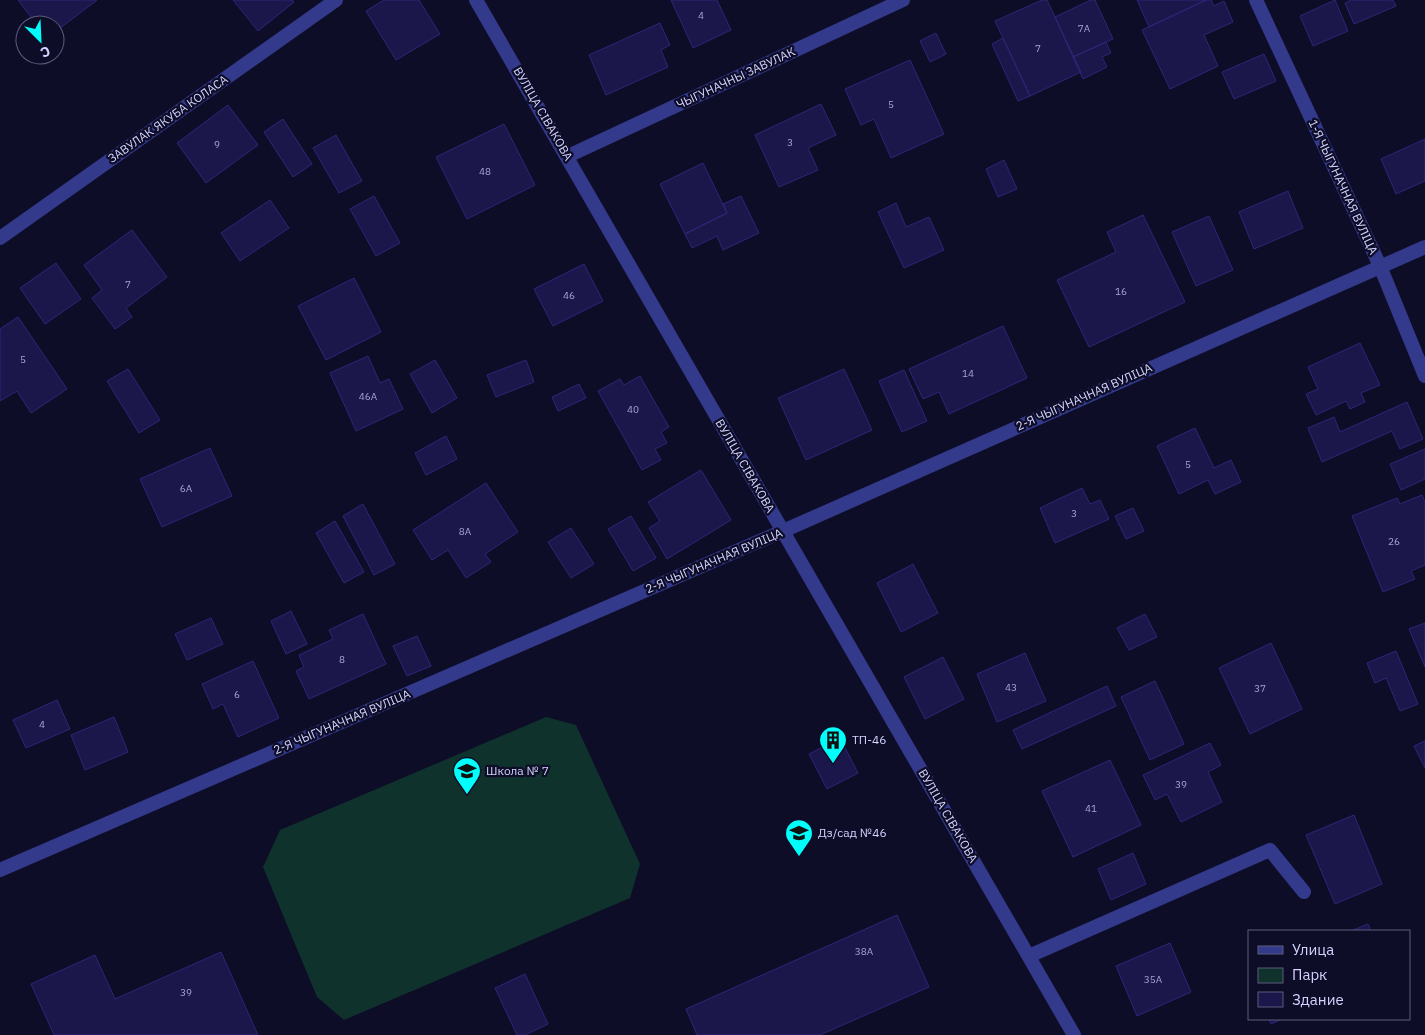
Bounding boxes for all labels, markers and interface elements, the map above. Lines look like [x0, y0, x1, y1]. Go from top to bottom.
house number: 4 [698, 9, 704, 22]
north arrow [15, 15, 65, 65]
house number: 7А [1078, 22, 1091, 35]
text: С [37, 42, 53, 62]
house number: 7 [1035, 42, 1041, 55]
street label: ЧЫГУНАЧНЫ ЗАВУЛАК [674, 43, 798, 112]
street label: ВУЛІЦА СІВАКОВА [511, 64, 576, 164]
street label: ЗАВУЛАК ЯКУБА КОЛАСА [105, 71, 231, 166]
house number: 5 [888, 98, 894, 111]
street label: 1-Я ЧЫГУНАЧНАЯ ВУЛІЦА [1306, 117, 1382, 257]
house number: 3 [787, 136, 793, 149]
house number: 9 [214, 138, 220, 151]
house number: 48 [479, 165, 491, 178]
house number: 7 [125, 278, 131, 291]
house number: 16 [1115, 285, 1127, 298]
house number: 46 [563, 289, 575, 302]
house number: 5 [20, 353, 26, 366]
street label: 2-Я ЧЫГУНАЧНАЯ ВУЛІЦА [1013, 360, 1154, 433]
house number: 14 [962, 367, 974, 380]
house number: 46А [359, 390, 378, 403]
house number: 40 [627, 403, 639, 416]
street label: ВУЛІЦА СІВАКОВА [713, 416, 778, 516]
house number: 5 [1185, 458, 1191, 471]
house number: 6А [180, 482, 193, 495]
house number: 3 [1071, 507, 1077, 520]
house number: 8А [459, 525, 472, 538]
street label: 2-Я ЧЫГУНАЧНАЯ ВУЛІЦА [643, 525, 785, 596]
house number: 26 [1388, 535, 1400, 548]
house number: 8 [339, 653, 345, 666]
house number: 43 [1005, 681, 1017, 694]
house number: 37 [1254, 682, 1266, 695]
street label: 2-Я ЧЫГУНАЧНАЯ ВУЛІЦА [271, 686, 413, 757]
house number: 6 [234, 688, 240, 701]
house number: 4 [39, 718, 45, 731]
building icon: ТП-46 [818, 725, 848, 764]
place label: ТП-46 [852, 732, 886, 747]
school or university icon: Школа № 7 [452, 756, 482, 795]
place label: Школа № 7 [486, 763, 549, 778]
street label: ВУЛІЦА СІВАКОВА [916, 766, 981, 866]
house number: 39 [1175, 778, 1187, 791]
house number: 41 [1085, 802, 1097, 815]
school or university icon: Дз/сад №46 [784, 818, 814, 857]
place label: Дз/сад №46 [818, 825, 887, 840]
legend [1248, 930, 1410, 1020]
text: Улица [1292, 940, 1334, 959]
house number: 38А [855, 945, 874, 958]
text: Парк [1292, 965, 1327, 984]
house number: 35А [1144, 973, 1163, 986]
house number: 39 [180, 986, 192, 999]
text: Здание [1292, 990, 1344, 1009]

